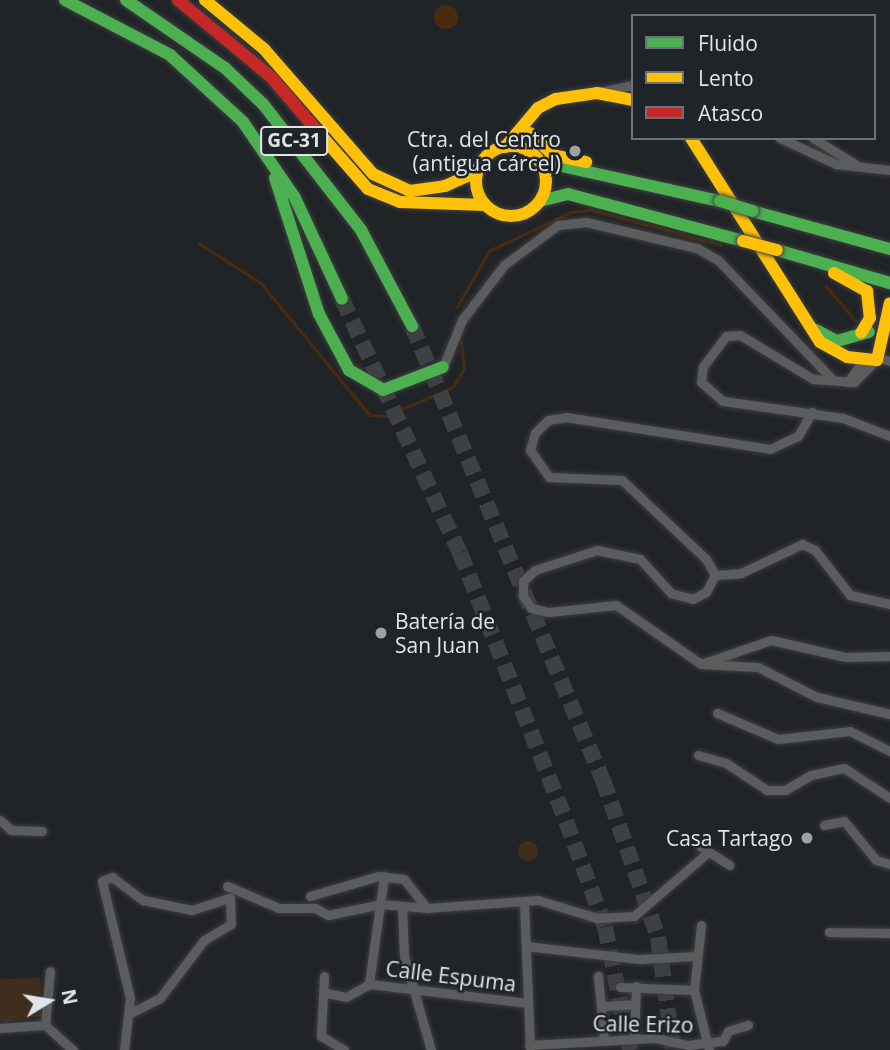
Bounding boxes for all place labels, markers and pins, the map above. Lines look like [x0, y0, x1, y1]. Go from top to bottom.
place label: Ctra. del Centro (antigua cárcel) [407, 126, 561, 176]
marker: Ctra. del Centro (antigua cárcel) [567, 143, 583, 159]
place label: Batería de San Juan [395, 608, 495, 658]
marker: Batería de San Juan [373, 625, 389, 641]
place label: Casa Tartago [666, 825, 793, 851]
marker: Casa Tartago [799, 830, 815, 846]

